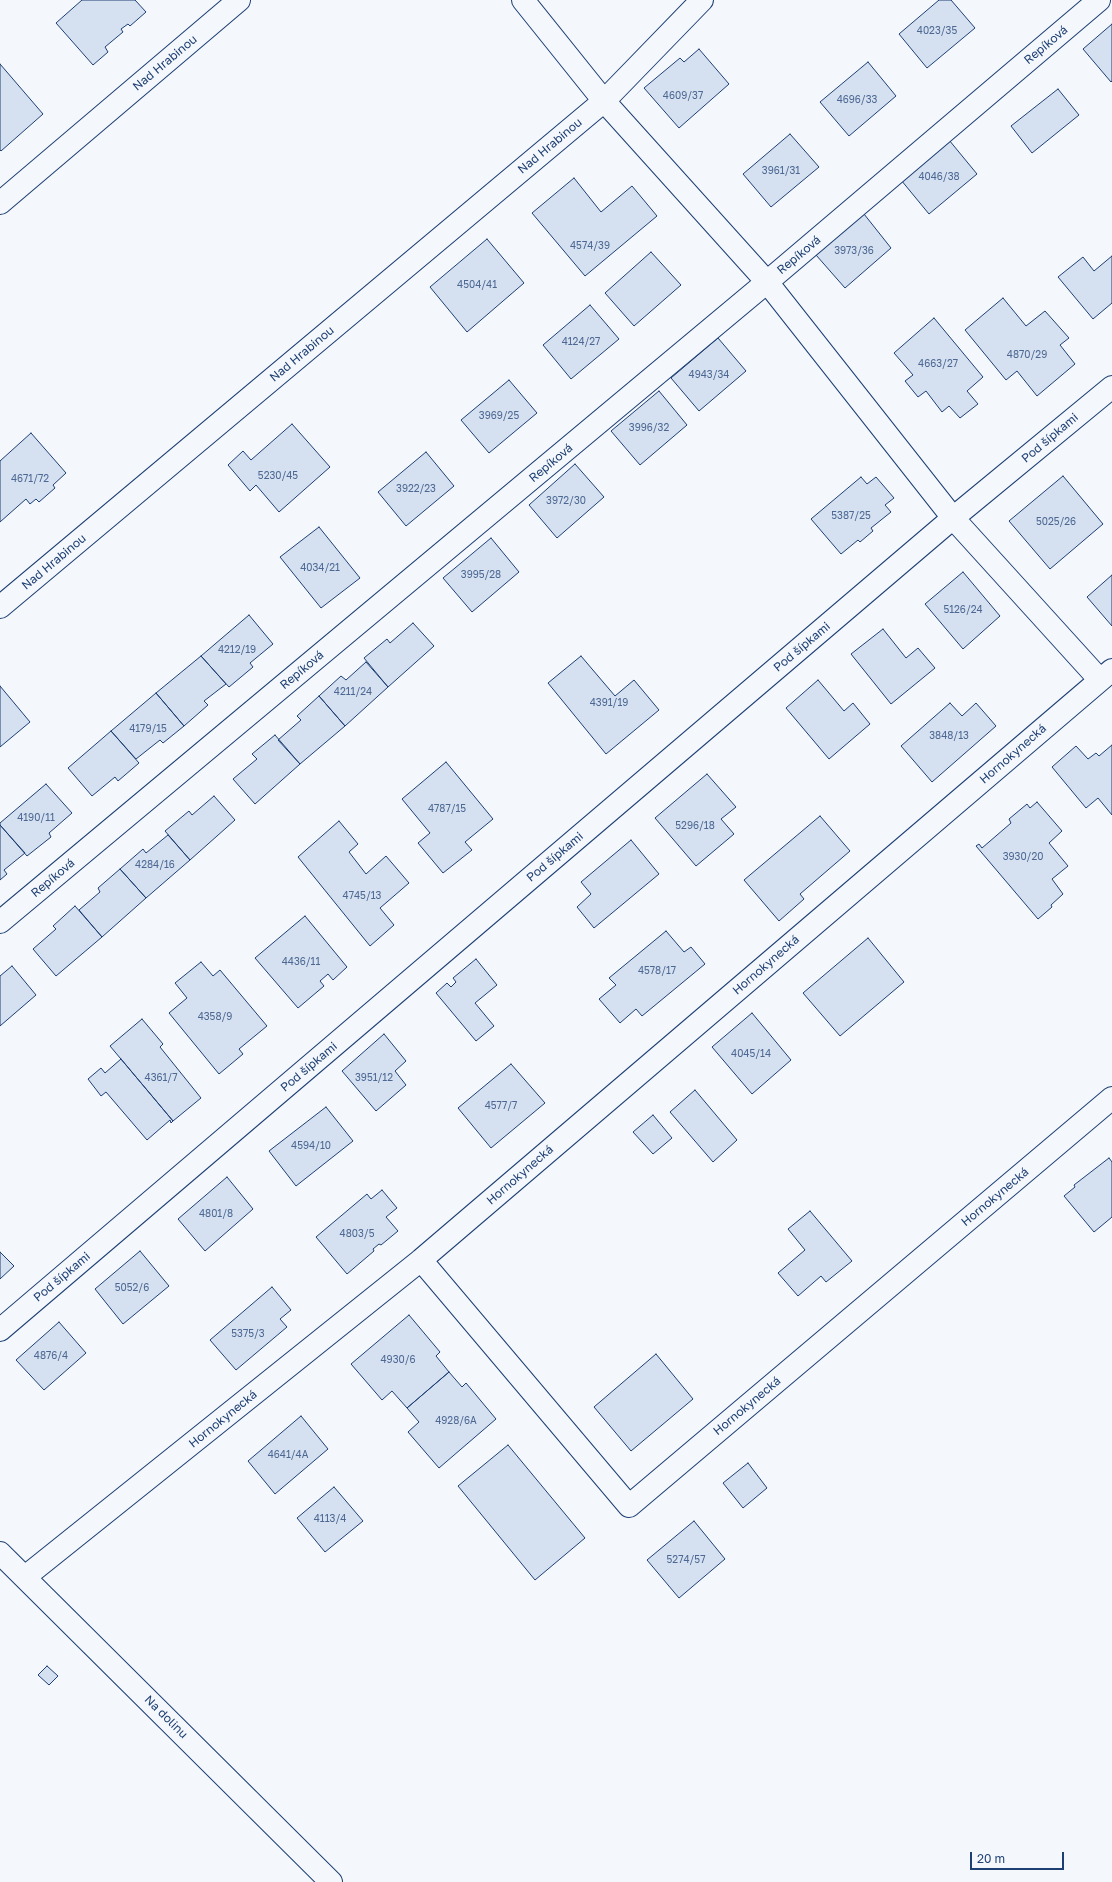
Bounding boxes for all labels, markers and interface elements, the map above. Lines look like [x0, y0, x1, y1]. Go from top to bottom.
street label: Repíková [1021, 23, 1071, 67]
house number: 4023/35 [917, 25, 957, 37]
street label: Nad Hrabinou [130, 32, 200, 94]
house number: 4609/37 [663, 90, 703, 102]
house number: 4696/33 [837, 94, 877, 106]
street label: Nad Hrabinou [515, 115, 585, 177]
house number: 3961/31 [762, 165, 800, 177]
house number: 4046/38 [918, 171, 960, 183]
street label: Repíková [774, 233, 824, 277]
house number: 4574/39 [570, 240, 610, 252]
house number: 3973/36 [834, 245, 874, 257]
house number: 4504/41 [457, 279, 497, 291]
street label: Nad Hrabinou [267, 323, 337, 385]
house number: 4124/27 [562, 336, 600, 348]
house number: 4870/29 [1007, 349, 1047, 361]
house number: 4663/27 [918, 358, 958, 370]
house number: 4943/34 [689, 369, 729, 381]
house number: 3969/25 [479, 410, 519, 422]
street label: Pod šípkami [1019, 410, 1081, 466]
house number: 3996/32 [629, 422, 669, 434]
street label: Repíková [526, 441, 576, 485]
house number: 5230/45 [258, 470, 298, 482]
house number: 4671/72 [11, 473, 49, 485]
house number: 3922/23 [396, 483, 436, 495]
house number: 3972/30 [546, 495, 586, 507]
house number: 5387/25 [831, 510, 871, 522]
house number: 5025/26 [1036, 516, 1076, 528]
street label: Nad Hrabinou [19, 531, 89, 593]
house number: 4034/21 [300, 562, 340, 574]
house number: 3995/28 [461, 569, 501, 581]
house number: 5126/24 [943, 604, 983, 616]
street label: Pod šípkami [771, 619, 833, 675]
house number: 4212/19 [218, 644, 256, 656]
street label: Repíková [277, 648, 327, 692]
house number: 4211/24 [334, 686, 372, 698]
house number: 4391/19 [590, 697, 628, 709]
street label: Hornokynecká [977, 721, 1049, 787]
house number: 4179/15 [129, 723, 167, 735]
house number: 3848/13 [929, 730, 969, 742]
house number: 4787/15 [428, 803, 466, 815]
house number: 4190/11 [17, 812, 55, 824]
house number: 5296/18 [675, 820, 715, 832]
street label: Pod šípkami [524, 829, 586, 885]
house number: 3930/20 [1003, 851, 1043, 863]
street label: Repíková [28, 856, 78, 900]
house number: 4284/16 [135, 859, 175, 871]
house number: 4745/13 [343, 890, 381, 902]
street label: Hornokynecká [730, 932, 802, 998]
house number: 4436/11 [282, 956, 320, 968]
house number: 4578/17 [638, 965, 676, 977]
house number: 4358/9 [198, 1011, 232, 1023]
street label: Pod šípkami [278, 1039, 340, 1095]
house number: 4045/14 [731, 1048, 771, 1060]
house number: 4361/7 [145, 1072, 177, 1084]
house number: 3951/12 [355, 1072, 393, 1084]
house number: 4577/7 [485, 1100, 517, 1112]
house number: 4594/10 [291, 1140, 331, 1152]
street label: Hornokynecká [484, 1142, 556, 1208]
street label: Hornokynecká [958, 1165, 1032, 1229]
house number: 4801/8 [199, 1208, 233, 1220]
house number: 4803/5 [340, 1228, 374, 1240]
street label: Pod šípkami [31, 1249, 93, 1305]
house number: 5052/6 [115, 1282, 149, 1294]
house number: 5375/3 [231, 1328, 265, 1340]
house number: 4876/4 [34, 1350, 68, 1362]
house number: 4930/6 [380, 1354, 416, 1366]
street label: Hornokynecká [710, 1374, 784, 1438]
street label: Hornokynecká [186, 1387, 260, 1451]
house number: 4928/6A [435, 1415, 477, 1427]
house number: 4641/4A [268, 1449, 308, 1461]
house number: 4113/4 [314, 1513, 346, 1525]
house number: 5274/57 [667, 1554, 705, 1566]
street label: Na dolinu [141, 1692, 191, 1742]
scale bar [972, 1844, 1066, 1870]
text: 20 m [977, 1851, 1005, 1866]

